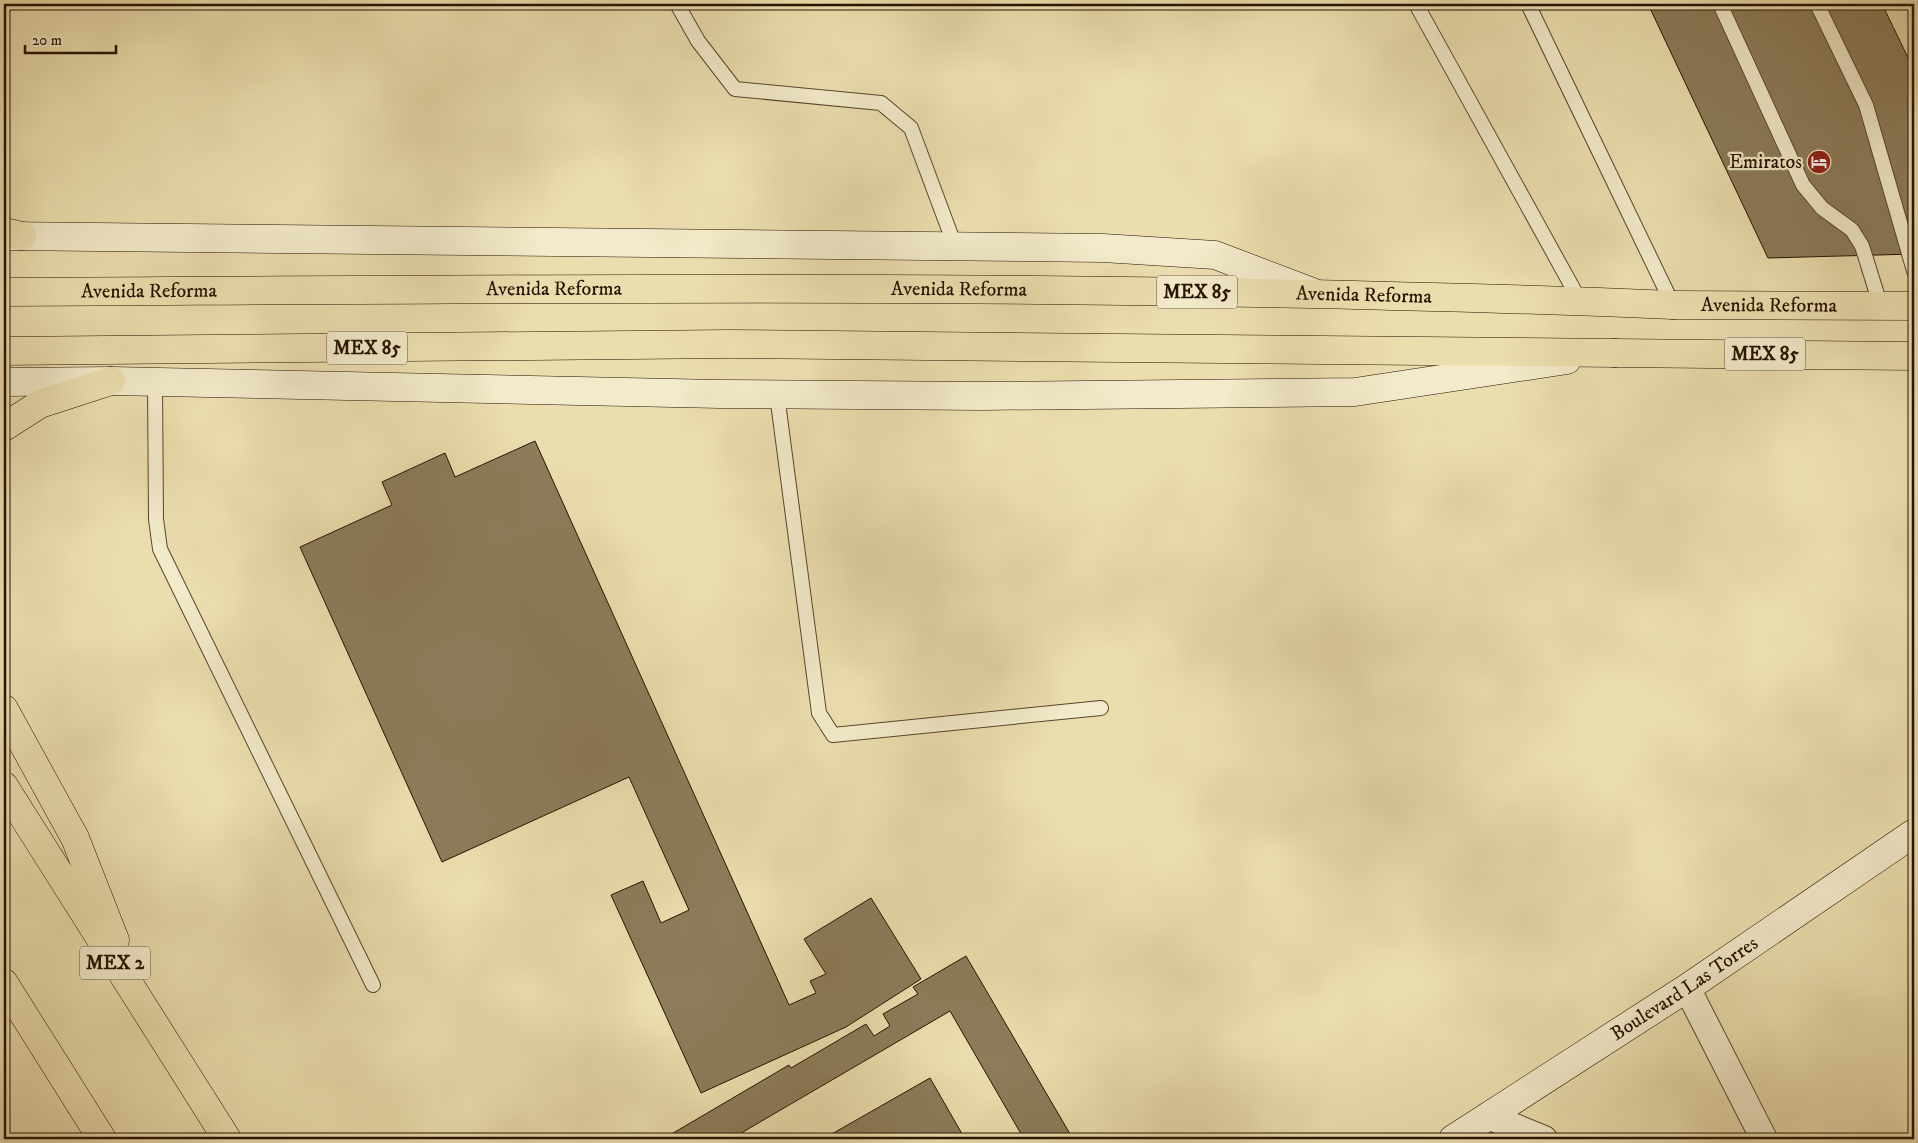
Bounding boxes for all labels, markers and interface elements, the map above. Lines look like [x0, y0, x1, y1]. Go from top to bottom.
scale bar [25, 22, 116, 54]
text: 20 m [32, 31, 62, 50]
hotel icon: Emiratos [1806, 149, 1832, 175]
place label: Emiratos [1729, 150, 1802, 175]
street label: Avenida Reforma [486, 276, 623, 302]
street label: Avenida Reforma [891, 276, 1028, 302]
road number: MEX 85 [1157, 276, 1237, 308]
street label: Avenida Reforma [81, 278, 218, 304]
street label: Avenida Reforma [1296, 281, 1433, 309]
street label: Avenida Reforma [1701, 293, 1838, 318]
road number: MEX 85 [327, 332, 407, 364]
road number: MEX 85 [1725, 338, 1805, 370]
street label: Boulevard Las Torres [1606, 930, 1763, 1046]
road number: MEX 2 [80, 946, 150, 980]

